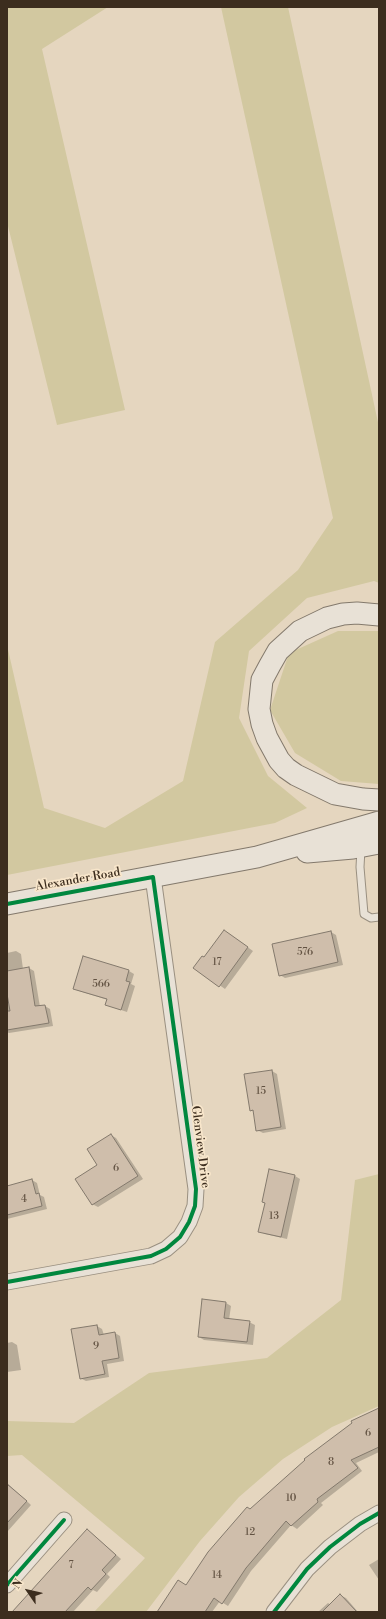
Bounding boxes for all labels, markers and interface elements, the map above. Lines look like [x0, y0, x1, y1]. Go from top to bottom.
street label: Alexander Road [35, 865, 121, 895]
house number: 576 [297, 947, 313, 959]
house number: 17 [213, 957, 221, 969]
house number: 566 [92, 979, 110, 991]
house number: 15 [256, 1086, 266, 1098]
street label: Glenview Drive [188, 1105, 212, 1189]
house number: 6 [113, 1163, 119, 1175]
house number: 4 [21, 1194, 27, 1206]
house number: 13 [269, 1211, 279, 1223]
house number: 9 [93, 1341, 99, 1353]
house number: 6 [365, 1428, 371, 1440]
house number: 8 [328, 1457, 334, 1469]
house number: 10 [286, 1493, 296, 1505]
house number: 12 [245, 1527, 255, 1539]
house number: 7 [68, 1560, 74, 1572]
house number: 14 [212, 1570, 222, 1582]
north arrow [8, 1571, 48, 1611]
text: N [10, 1577, 26, 1592]

